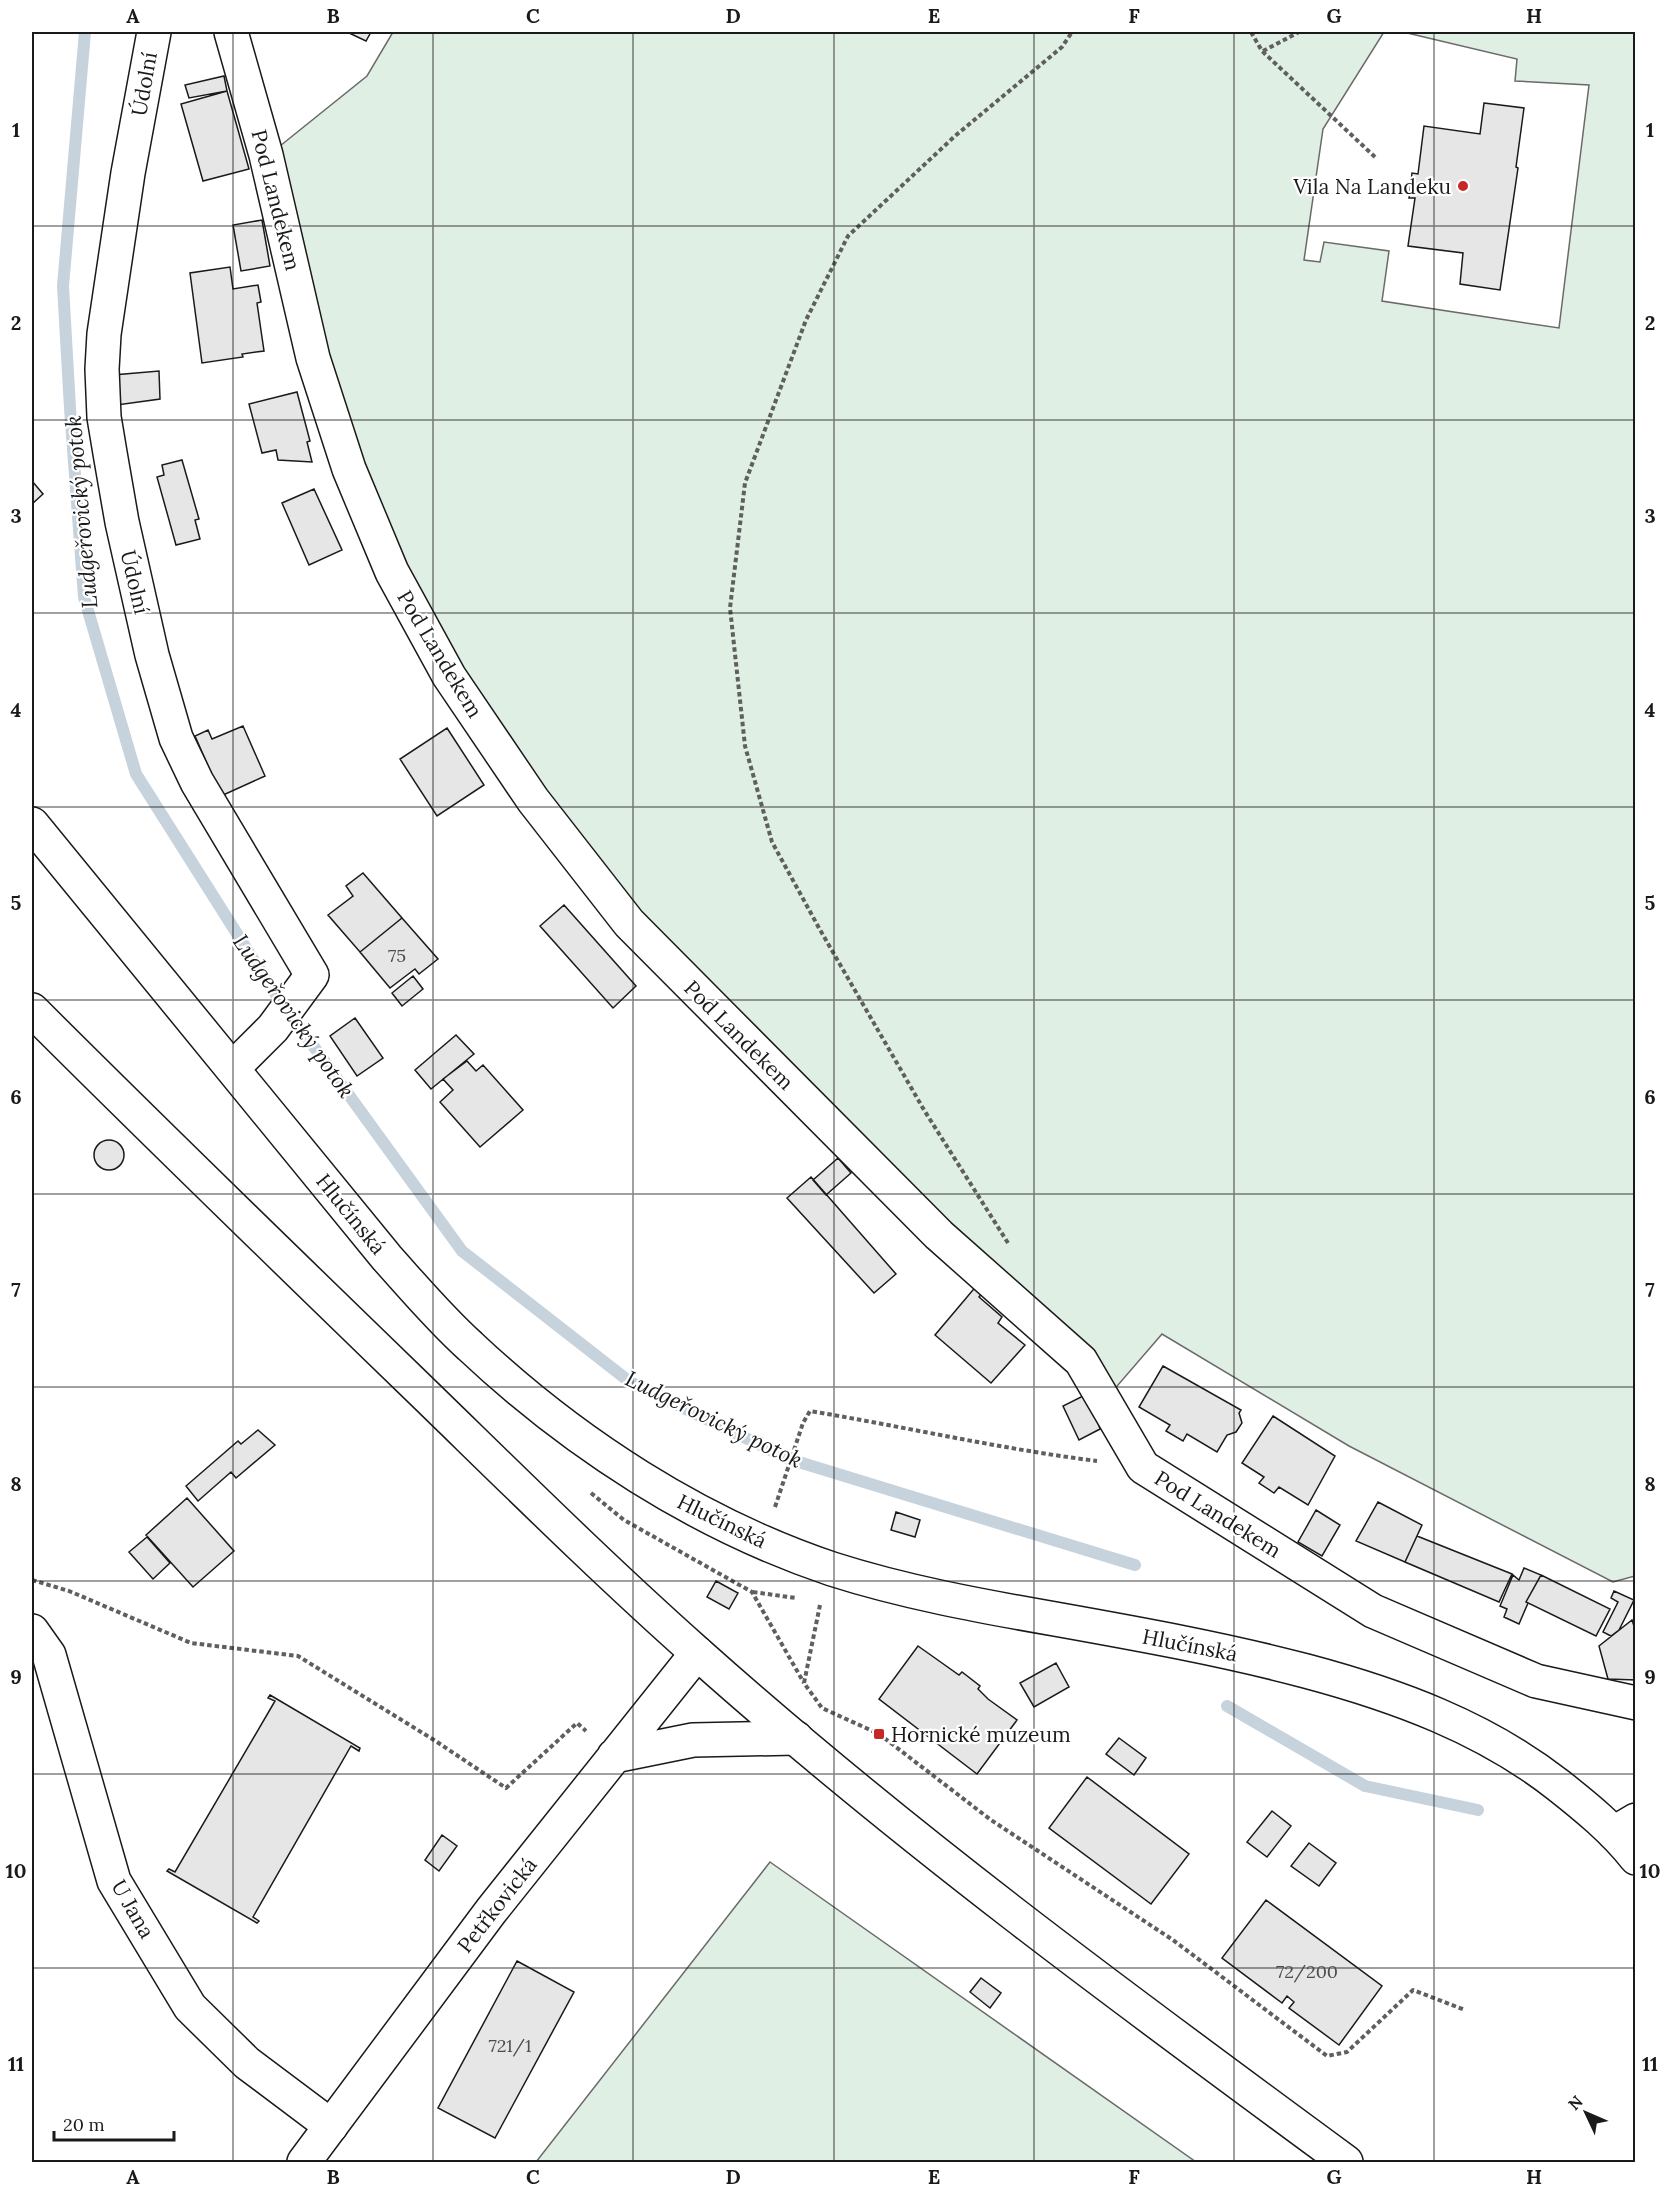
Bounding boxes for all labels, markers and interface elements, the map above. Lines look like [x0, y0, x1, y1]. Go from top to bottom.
text: A [126, 3, 140, 28]
text: B [326, 3, 340, 28]
text: C [526, 3, 540, 28]
text: D [725, 3, 741, 28]
text: E [928, 3, 940, 28]
text: F [1128, 3, 1140, 28]
text: G [1326, 3, 1342, 28]
text: H [1526, 3, 1542, 28]
street label: Údolní [125, 50, 163, 118]
text: 1 [12, 117, 20, 142]
text: 1 [1646, 117, 1654, 142]
street label: Pod Landekem [245, 127, 307, 273]
place label: Vila Na Landeku [1292, 173, 1451, 200]
marker: Vila Na Landeku [1456, 179, 1470, 193]
text: 2 [11, 310, 21, 335]
text: 2 [1645, 310, 1655, 335]
water label: Ludgeřovický potok [59, 414, 103, 610]
text: 3 [10, 503, 22, 528]
text: 3 [1644, 503, 1656, 528]
street label: Údolní [115, 548, 155, 617]
street label: Pod Landekem [391, 585, 489, 723]
text: 4 [11, 697, 22, 722]
text: 4 [1645, 697, 1656, 722]
text: 5 [11, 890, 22, 915]
text: 5 [1645, 890, 1656, 915]
water label: Ludgeřovický potok [227, 929, 361, 1103]
house number: 75 [388, 944, 406, 967]
street label: Pod Landekem [678, 974, 800, 1096]
text: 6 [10, 1084, 22, 1109]
text: 6 [1644, 1084, 1656, 1109]
street label: Hlučínská [310, 1168, 392, 1260]
text: 7 [11, 1277, 21, 1302]
text: 7 [1645, 1277, 1655, 1302]
water label: Ludgeřovický potok [621, 1364, 807, 1474]
street label: Pod Landekem [1150, 1464, 1287, 1564]
text: 8 [10, 1471, 22, 1496]
text: 8 [1644, 1471, 1656, 1496]
street label: Hlučínská [673, 1488, 771, 1554]
street label: Hlučínská [1140, 1623, 1240, 1667]
text: 9 [10, 1664, 22, 1689]
text: 9 [1644, 1664, 1656, 1689]
place label: Hornické muzeum [891, 1721, 1071, 1748]
marker: Hornické muzeum [872, 1727, 886, 1741]
street label: Petřkovická [451, 1852, 543, 1958]
text: 10 [6, 1858, 26, 1883]
text: 10 [1640, 1858, 1660, 1883]
street label: U Jana [105, 1875, 161, 1943]
house number: 72/200 [1276, 1960, 1338, 1983]
house number: 721/1 [488, 2034, 532, 2057]
text: 11 [8, 2051, 24, 2076]
text: 11 [1642, 2051, 1658, 2076]
north arrow [1556, 2083, 1616, 2143]
text: N [1564, 2091, 1587, 2114]
scale bar [54, 2104, 174, 2142]
text: 20 m [63, 2113, 105, 2136]
text: A [126, 2164, 140, 2189]
text: B [326, 2164, 340, 2189]
text: C [526, 2164, 540, 2189]
text: D [725, 2164, 741, 2189]
text: E [928, 2164, 940, 2189]
text: F [1128, 2164, 1140, 2189]
text: G [1326, 2164, 1342, 2189]
text: H [1526, 2164, 1542, 2189]

